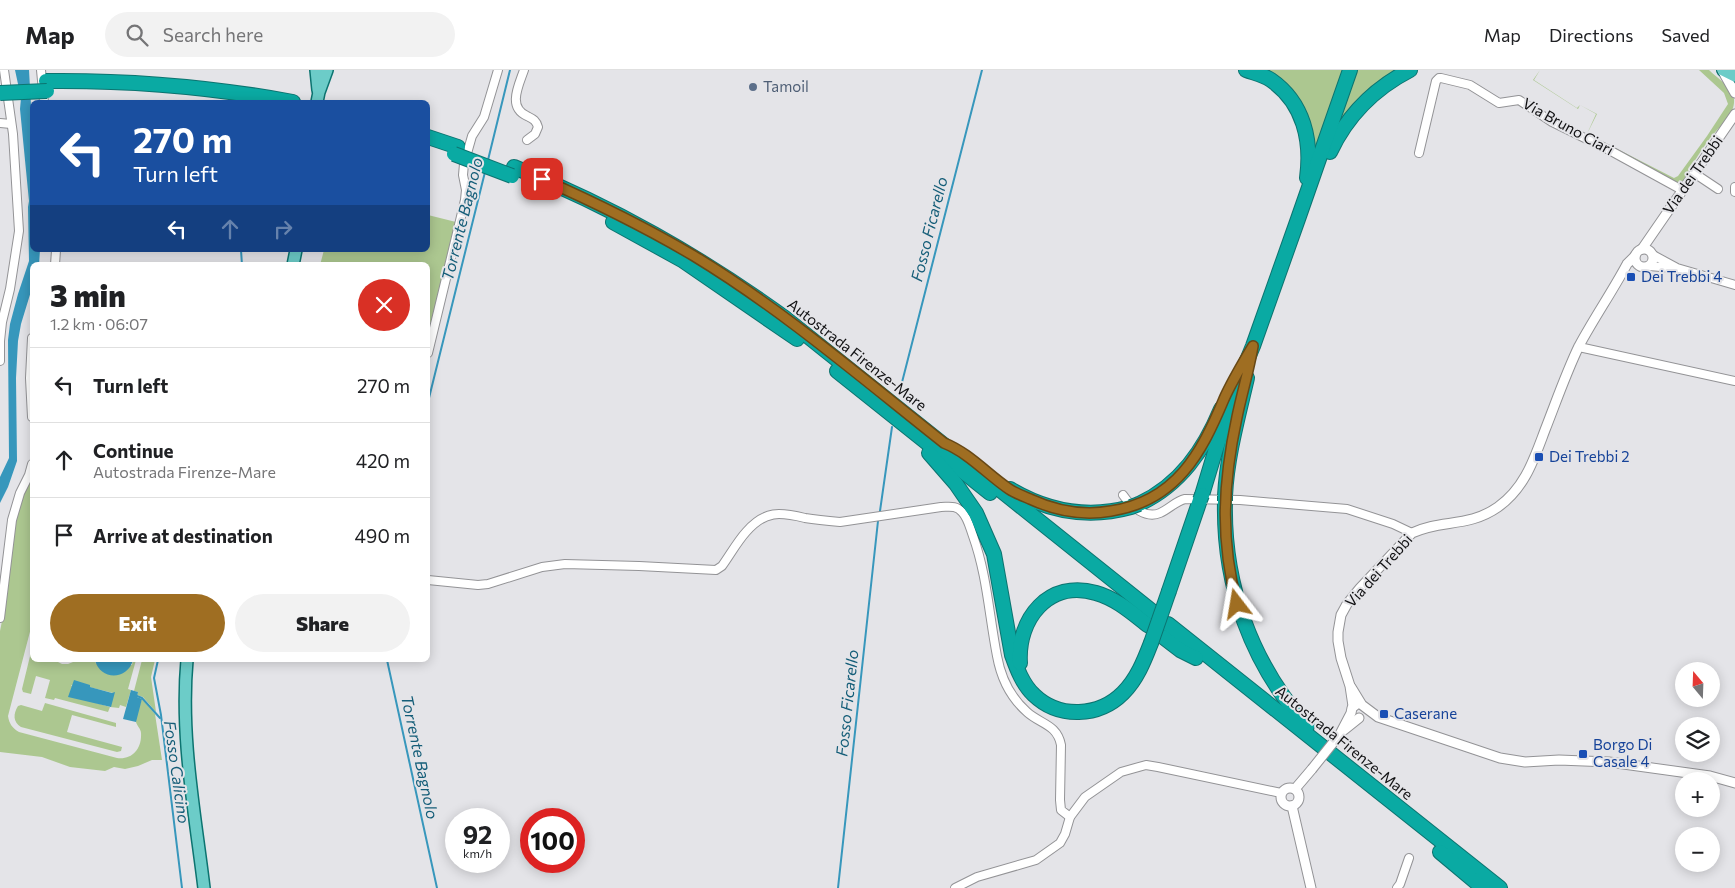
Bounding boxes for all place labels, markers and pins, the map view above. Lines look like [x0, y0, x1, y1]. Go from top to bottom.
place label: Tamoil [763, 77, 809, 95]
marker: Tamoil [747, 81, 759, 93]
pin [521, 158, 563, 200]
place label: Dei Trebbi 4 [1641, 267, 1722, 285]
marker: Dei Trebbi 4 [1625, 271, 1637, 283]
place label: Dei Trebbi 2 [1549, 447, 1629, 465]
marker: Dei Trebbi 2 [1533, 451, 1545, 463]
place label: Caserane [1394, 704, 1457, 722]
marker: Caserane [1378, 708, 1390, 720]
place label: Borgo Di Casale 4 [1593, 735, 1652, 770]
marker: Borgo Di Casale 4 [1577, 748, 1589, 760]

